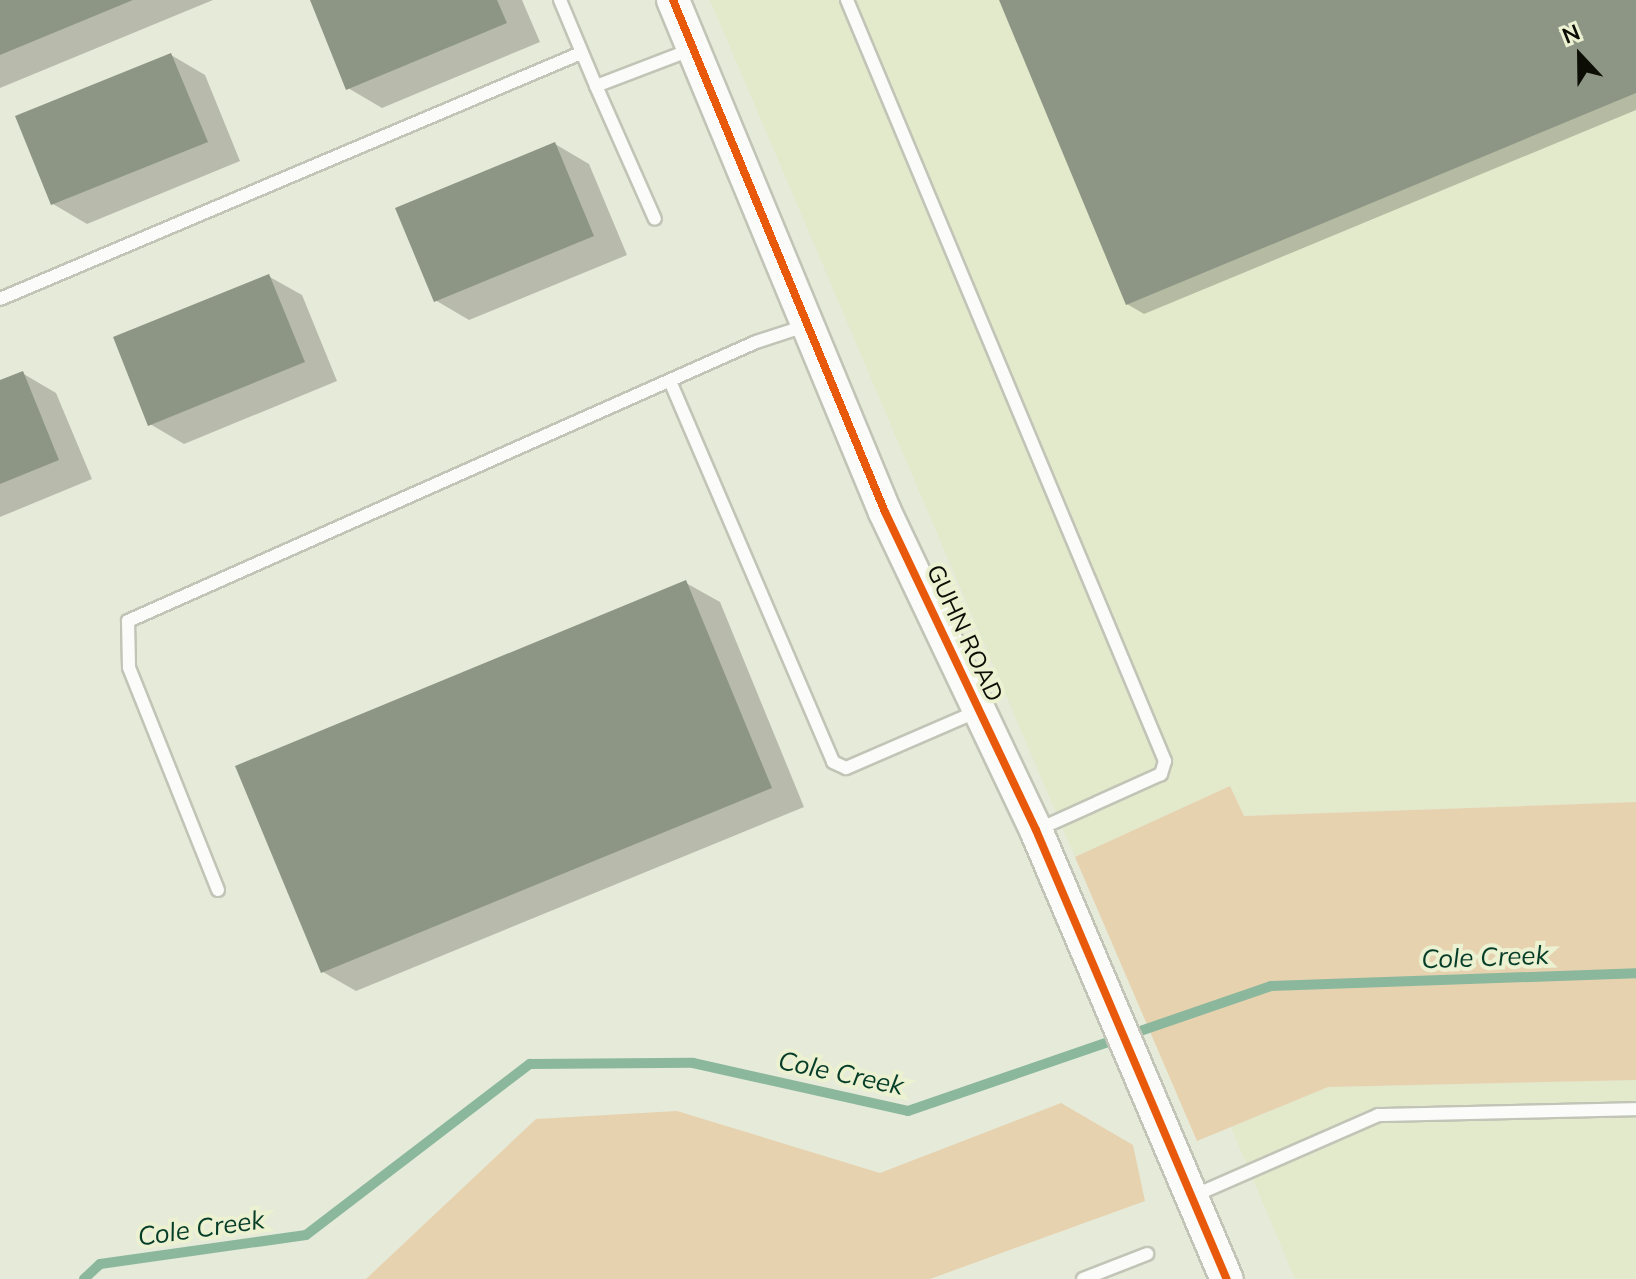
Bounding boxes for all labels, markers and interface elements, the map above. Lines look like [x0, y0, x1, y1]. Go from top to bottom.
north arrow [1540, 16, 1620, 96]
text: N [1558, 18, 1584, 50]
street label: GUHN ROAD [921, 560, 1009, 706]
water label: Cole Creek [1421, 939, 1549, 975]
water label: Cole Creek [775, 1044, 907, 1102]
water label: Cole Creek [136, 1204, 266, 1252]

